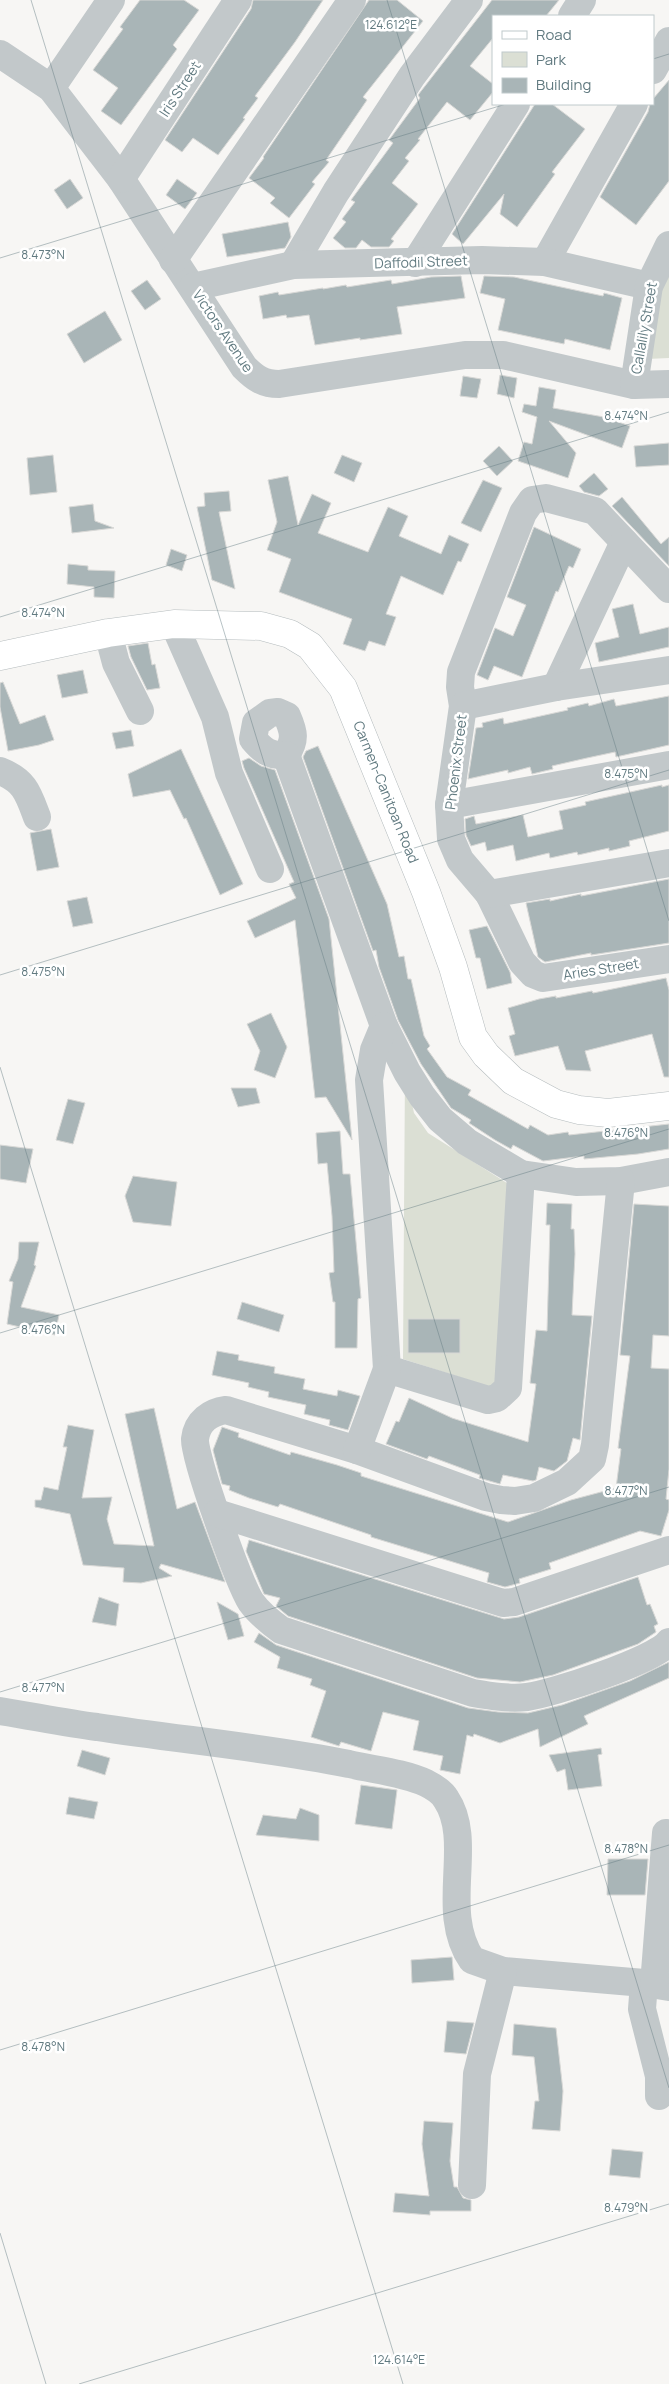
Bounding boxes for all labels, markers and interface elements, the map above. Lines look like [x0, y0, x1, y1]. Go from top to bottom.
legend [492, 15, 654, 105]
text: 124.612°E [365, 16, 417, 33]
text: Road [536, 24, 572, 45]
text: Park [536, 49, 566, 70]
street label: Iris Street [154, 57, 205, 120]
text: Building [536, 74, 591, 95]
text: 8.473°N [21, 246, 65, 263]
street label: Daffodil Street [374, 250, 468, 273]
street label: Callalily Street [626, 280, 661, 375]
street label: Victors Avenue [189, 286, 258, 376]
text: 8.474°N [604, 407, 648, 424]
text: 8.474°N [21, 604, 65, 621]
street label: Phoenix Street [440, 713, 471, 811]
street label: Carmen-Canitoan Road [349, 718, 424, 866]
text: 8.475°N [604, 765, 648, 782]
street label: Aries Street [562, 953, 641, 984]
text: 8.475°N [21, 963, 65, 980]
text: 8.476°N [604, 1124, 648, 1141]
text: 8.476°N [21, 1321, 65, 1338]
text: 8.477°N [604, 1482, 648, 1499]
text: 8.477°N [21, 1679, 65, 1696]
text: 8.478°N [604, 1840, 648, 1857]
text: 8.478°N [21, 2038, 65, 2055]
text: 8.479°N [604, 2199, 648, 2216]
text: 124.614°E [373, 2351, 425, 2368]

